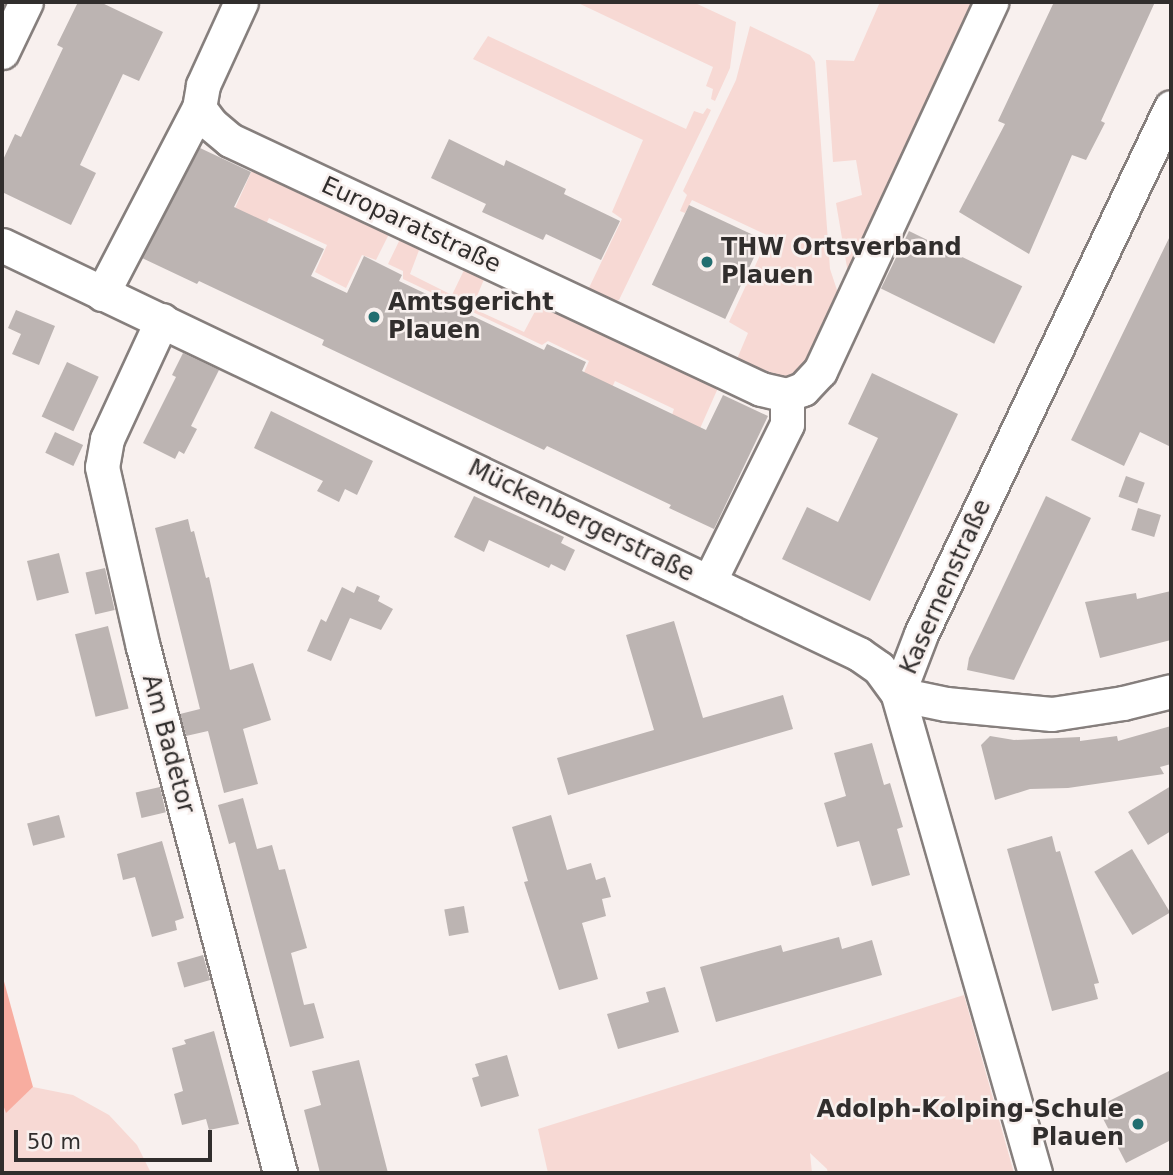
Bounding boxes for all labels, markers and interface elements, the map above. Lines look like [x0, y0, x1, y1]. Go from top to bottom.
street label: Europaratstraße [317, 171, 505, 279]
place label: THW Ortsverband Plauen [721, 234, 962, 290]
marker: THW Ortsverband Plauen [699, 254, 715, 270]
place label: Amtsgericht Plauen [388, 289, 554, 345]
marker: Amtsgericht Plauen [366, 309, 382, 325]
street label: Mückenbergerstraße [463, 454, 699, 588]
street label: Kasernenstraße [895, 495, 997, 679]
street label: Am Badetor [136, 671, 200, 817]
place label: Adolph-Kolping-Schule Plauen [817, 1096, 1124, 1152]
scale bar [18, 1116, 215, 1160]
marker: Adolph-Kolping-Schule Plauen [1130, 1116, 1146, 1132]
text: 50 m [27, 1130, 81, 1154]

